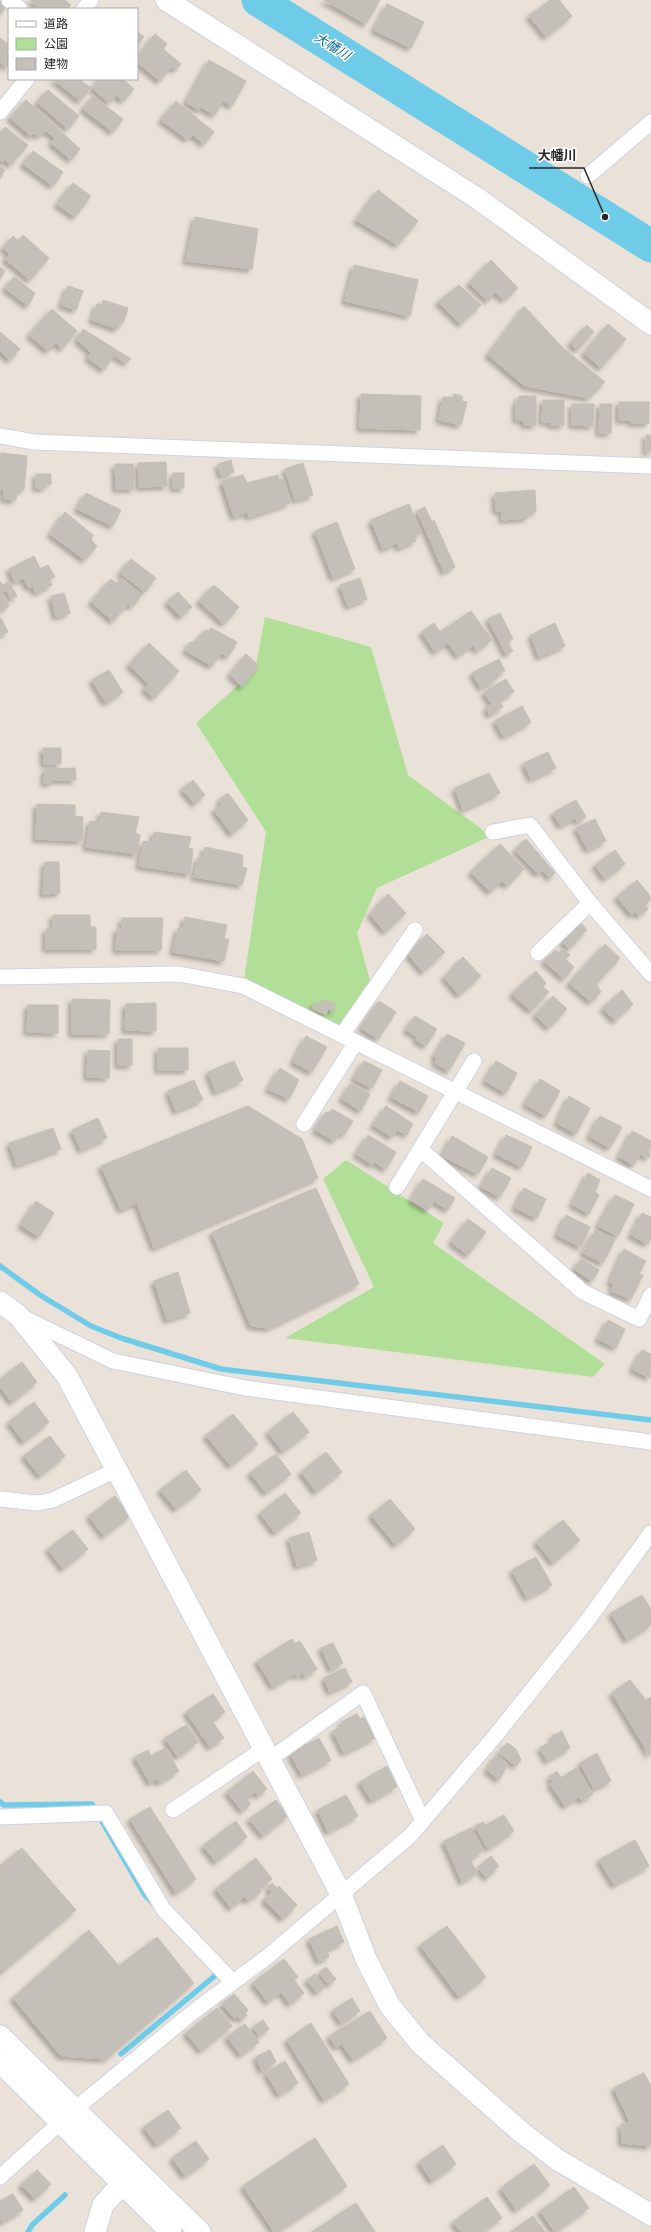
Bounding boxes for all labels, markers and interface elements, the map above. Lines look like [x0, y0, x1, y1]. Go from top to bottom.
legend [8, 8, 138, 80]
text: 道路 [44, 17, 68, 30]
water label: 大幡川 [312, 30, 354, 64]
text: 公園 [44, 38, 68, 50]
text: 建物 [44, 57, 68, 70]
callout: 大幡川 [529, 143, 584, 168]
text: 大幡川 [537, 148, 577, 163]

